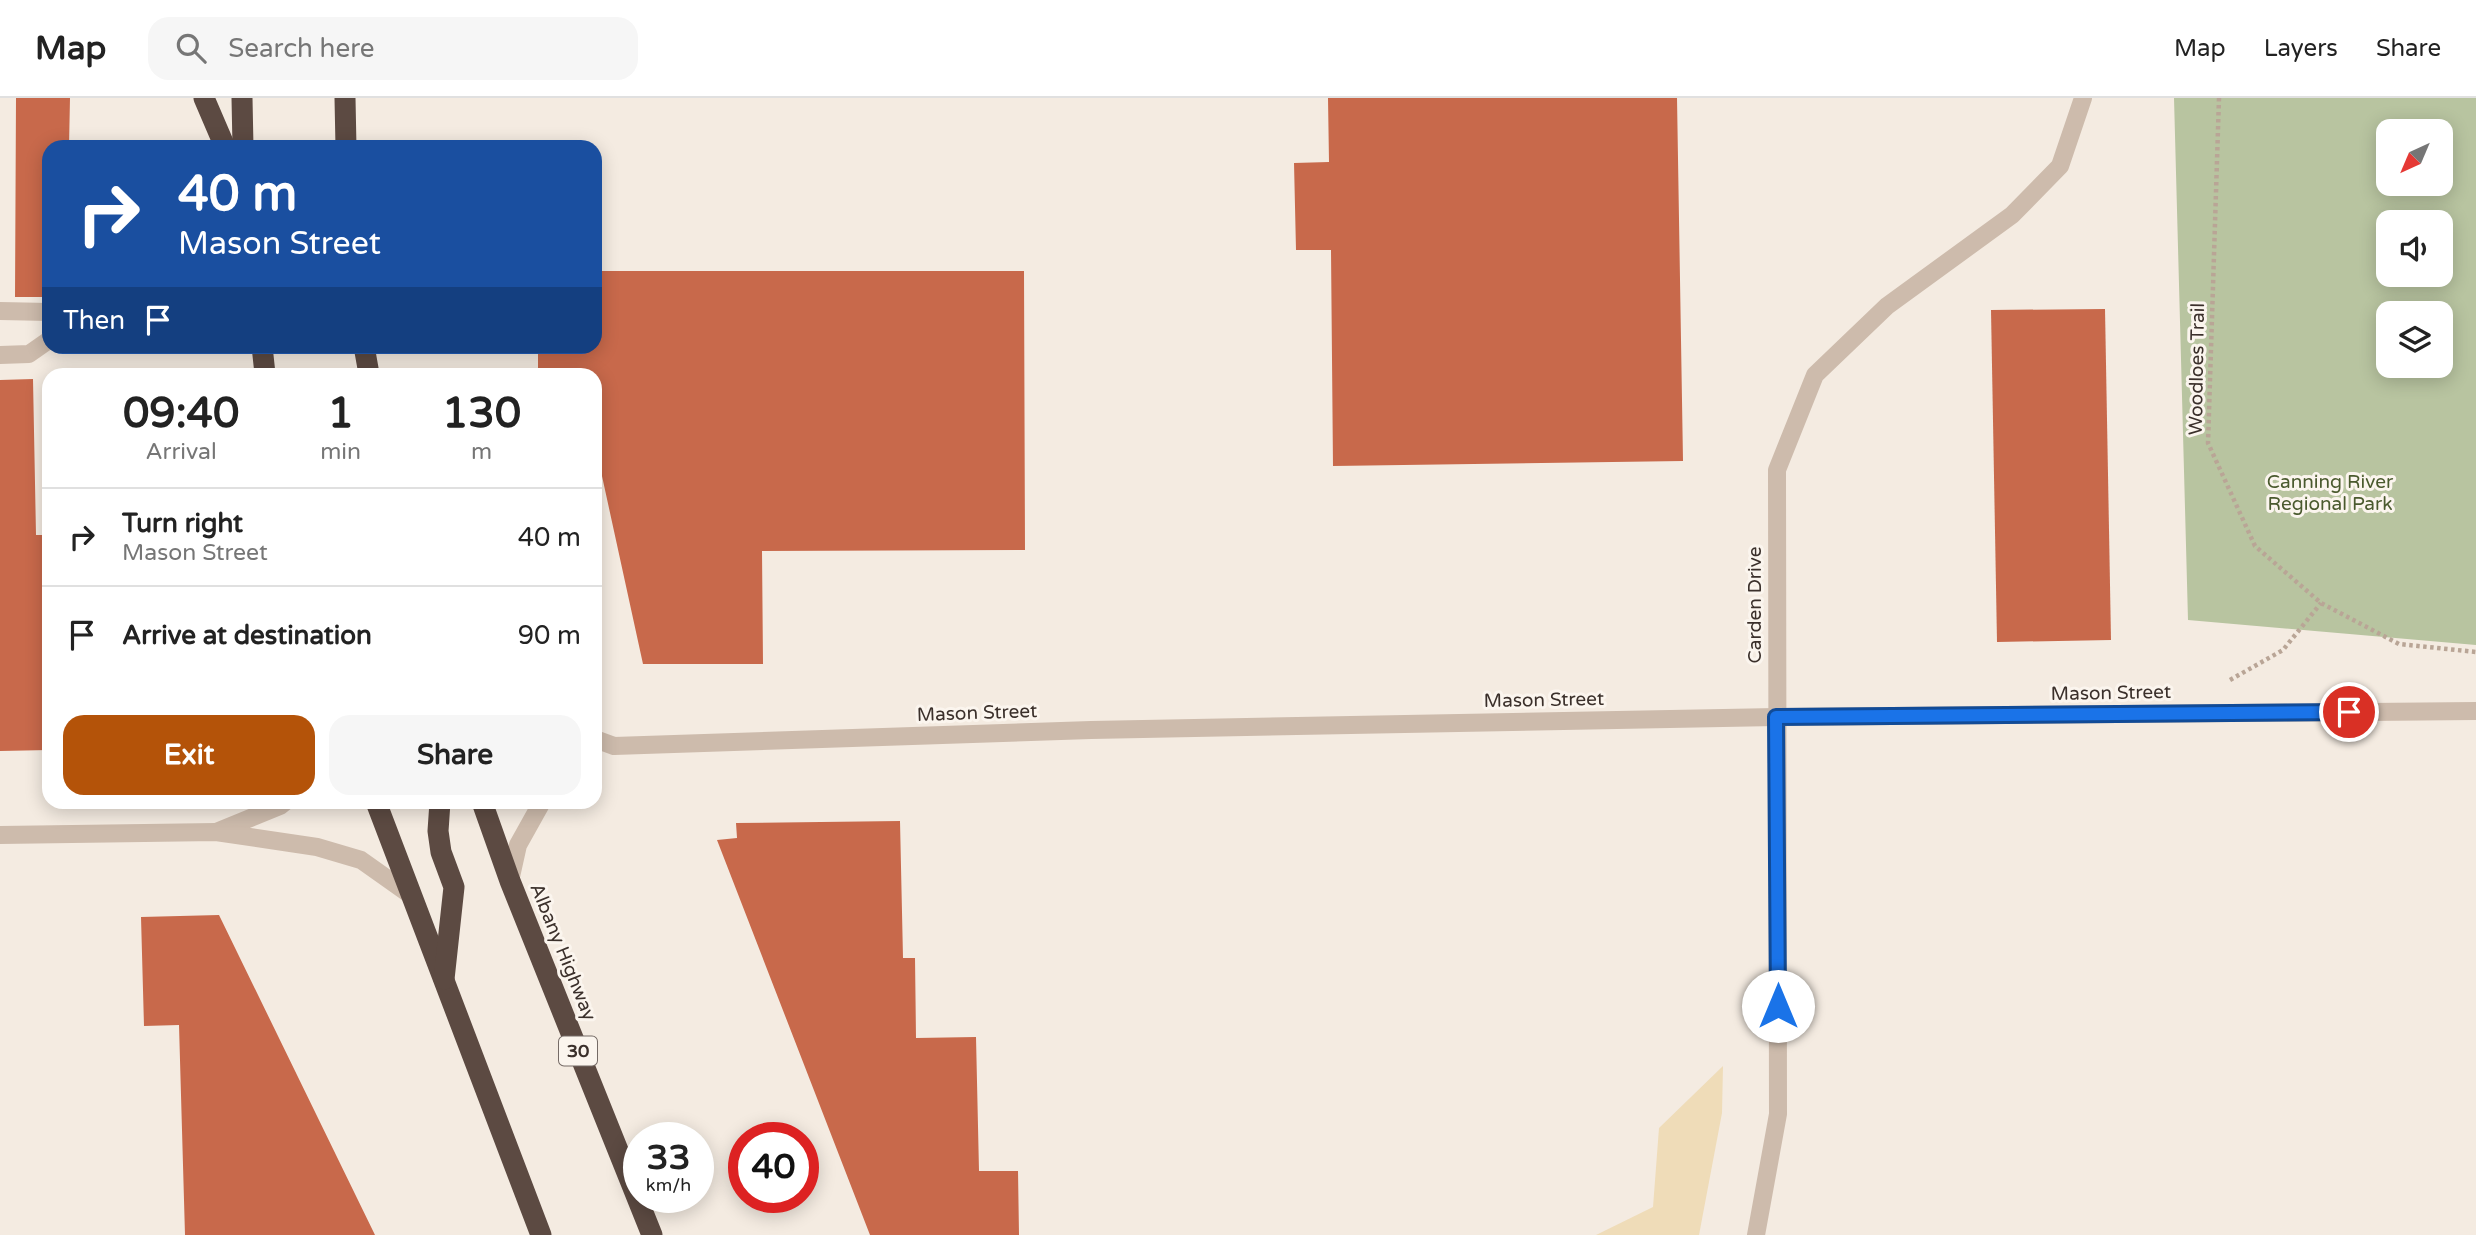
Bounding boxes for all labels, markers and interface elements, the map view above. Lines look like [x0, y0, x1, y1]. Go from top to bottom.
search box [148, 17, 638, 80]
text: Map [35, 29, 106, 68]
icon: search [172, 29, 210, 67]
text: Search here [228, 33, 374, 64]
text: Map [2174, 34, 2226, 63]
text: Layers [2264, 34, 2338, 63]
text: Share [2376, 34, 2441, 63]
north arrow [2376, 119, 2454, 196]
map controls [2376, 119, 2453, 378]
text: 40 m [178, 165, 297, 224]
icon: right [63, 168, 154, 259]
button: sound [2376, 210, 2453, 287]
text: Mason Street [178, 225, 381, 263]
icon: arrive [139, 301, 177, 339]
button: layers [2376, 301, 2453, 378]
street label: Woodloes Trail [2185, 303, 2209, 435]
text: Then [63, 305, 125, 336]
text: 09:40 [123, 388, 239, 439]
text: 1 [327, 388, 354, 439]
text: 130 [442, 388, 521, 439]
text: Arrival [146, 438, 217, 466]
text: min [320, 438, 361, 466]
text: m [471, 438, 492, 466]
park label: Canning River Regional Park [2267, 471, 2394, 515]
text: Turn right [122, 508, 243, 539]
icon: right [63, 518, 101, 556]
text: 40 m [518, 522, 581, 553]
text: Mason Street [122, 539, 268, 567]
street label: Carden Drive [1744, 547, 1766, 663]
icon: arrive [63, 616, 101, 654]
text: Arrive at destination [122, 620, 372, 651]
text: 90 m [518, 620, 581, 651]
street label: Mason Street [2051, 681, 2171, 705]
pin [2319, 682, 2379, 742]
street label: Mason Street [1484, 688, 1604, 712]
icon: arrive [2330, 693, 2368, 731]
street label: Mason Street [916, 700, 1038, 726]
button: Exit [63, 715, 315, 795]
button: Share [329, 715, 581, 795]
street label: Albany Highway [525, 880, 601, 1024]
position arrow [1741, 969, 1815, 1043]
road number: 30 [559, 1036, 597, 1066]
speed limit sign: 40 [728, 1122, 819, 1213]
text: 33 [647, 1137, 690, 1179]
text: km/h [646, 1174, 691, 1196]

